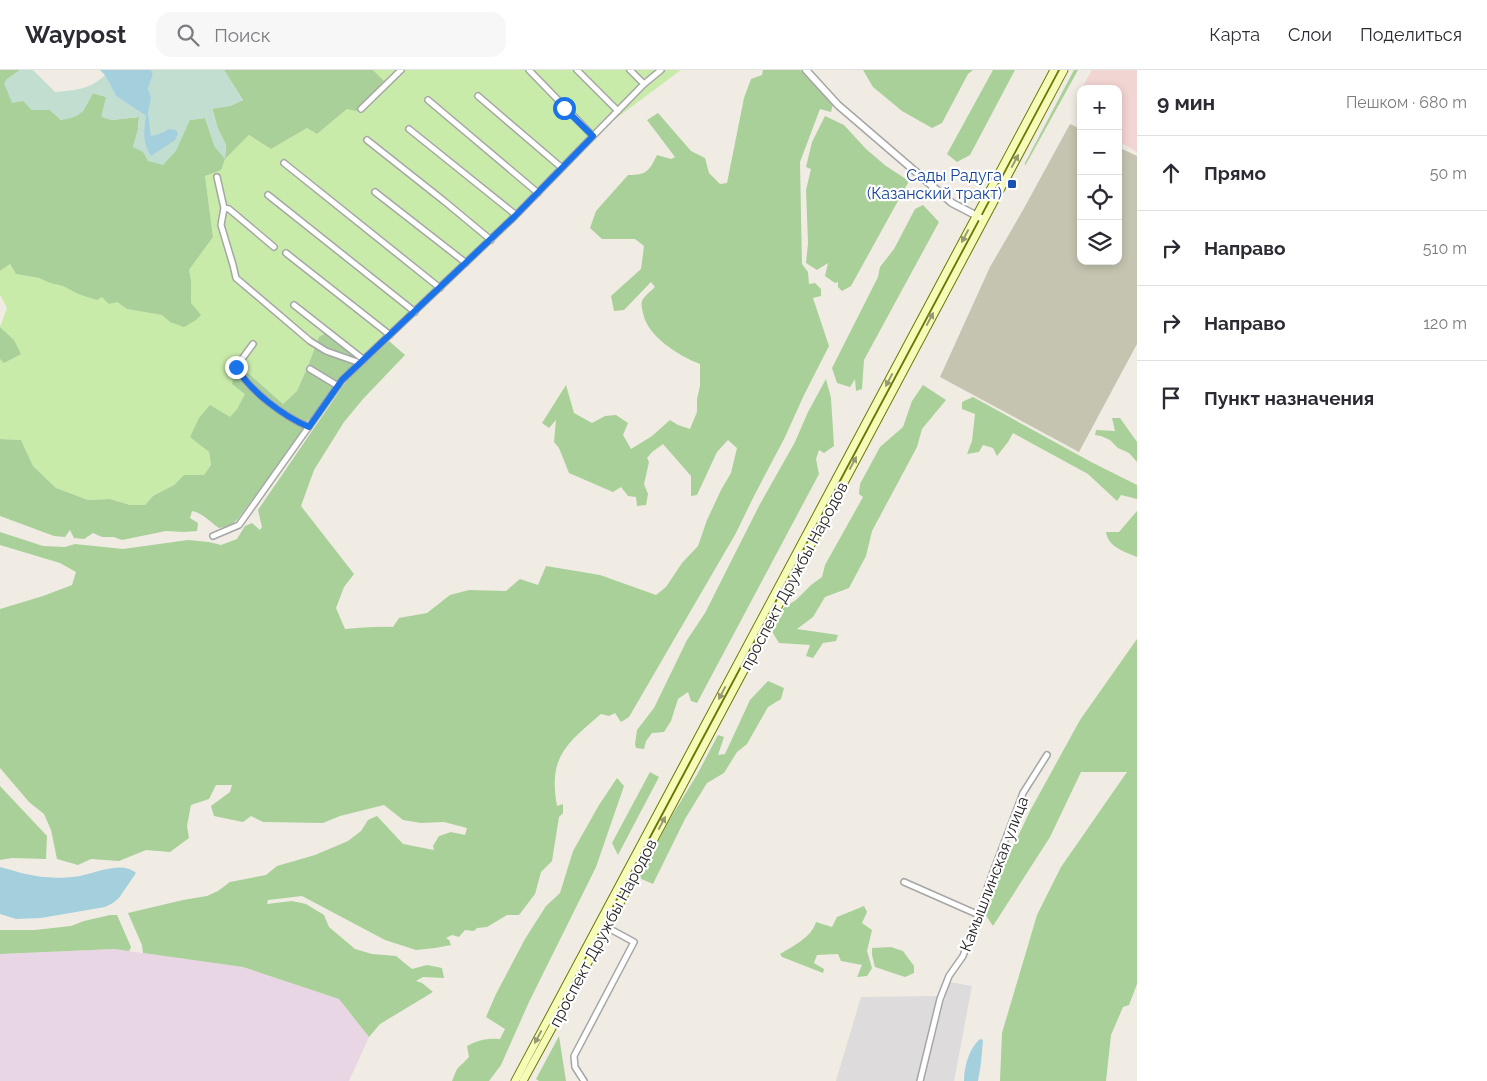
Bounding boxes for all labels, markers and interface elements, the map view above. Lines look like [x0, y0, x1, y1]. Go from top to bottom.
search box [156, 12, 506, 57]
text: Waypost [25, 20, 126, 49]
icon: search [174, 21, 202, 49]
text: Поиск [214, 24, 271, 46]
text: Карта [1209, 24, 1260, 45]
text: Слои [1288, 24, 1332, 45]
text: Поделиться [1360, 24, 1462, 45]
map controls [1077, 85, 1122, 265]
button: + [1077, 85, 1122, 130]
text: 9 мин [1157, 90, 1215, 115]
text: Пешком · 680 m [1346, 93, 1467, 112]
route start [553, 97, 576, 120]
button: − [1077, 130, 1122, 175]
one-way arrow [1011, 153, 1019, 168]
icon: ahead [1157, 159, 1185, 187]
text: Прямо [1204, 162, 1266, 184]
text: 50 m [1430, 164, 1467, 183]
place label: Сады Радуга (Казанский тракт) [867, 166, 1002, 203]
button: locate [1077, 175, 1122, 220]
marker: Сады Радуга (Казанский тракт) [1006, 178, 1018, 190]
button: layers [1077, 220, 1122, 265]
one-way arrow [961, 229, 969, 244]
icon: right [1157, 234, 1185, 262]
text: Направо [1204, 237, 1285, 259]
text: 510 m [1423, 239, 1467, 258]
icon: right [1157, 309, 1185, 337]
one-way arrow [926, 312, 934, 327]
text: Направо [1204, 312, 1285, 334]
text: 120 m [1423, 314, 1467, 333]
route end [225, 356, 248, 379]
one-way arrow [885, 373, 893, 387]
icon: arrive [1157, 384, 1185, 412]
text: Пункт назначения [1204, 387, 1374, 409]
one-way arrow [849, 456, 858, 469]
street label: проспект Дружбы Народов [736, 479, 852, 673]
one-way arrow [718, 686, 726, 700]
street label: Камышлинская улица [956, 794, 1032, 954]
one-way arrow [658, 816, 667, 829]
street label: проспект Дружбы Народов [545, 836, 661, 1030]
one-way arrow [534, 1030, 542, 1044]

